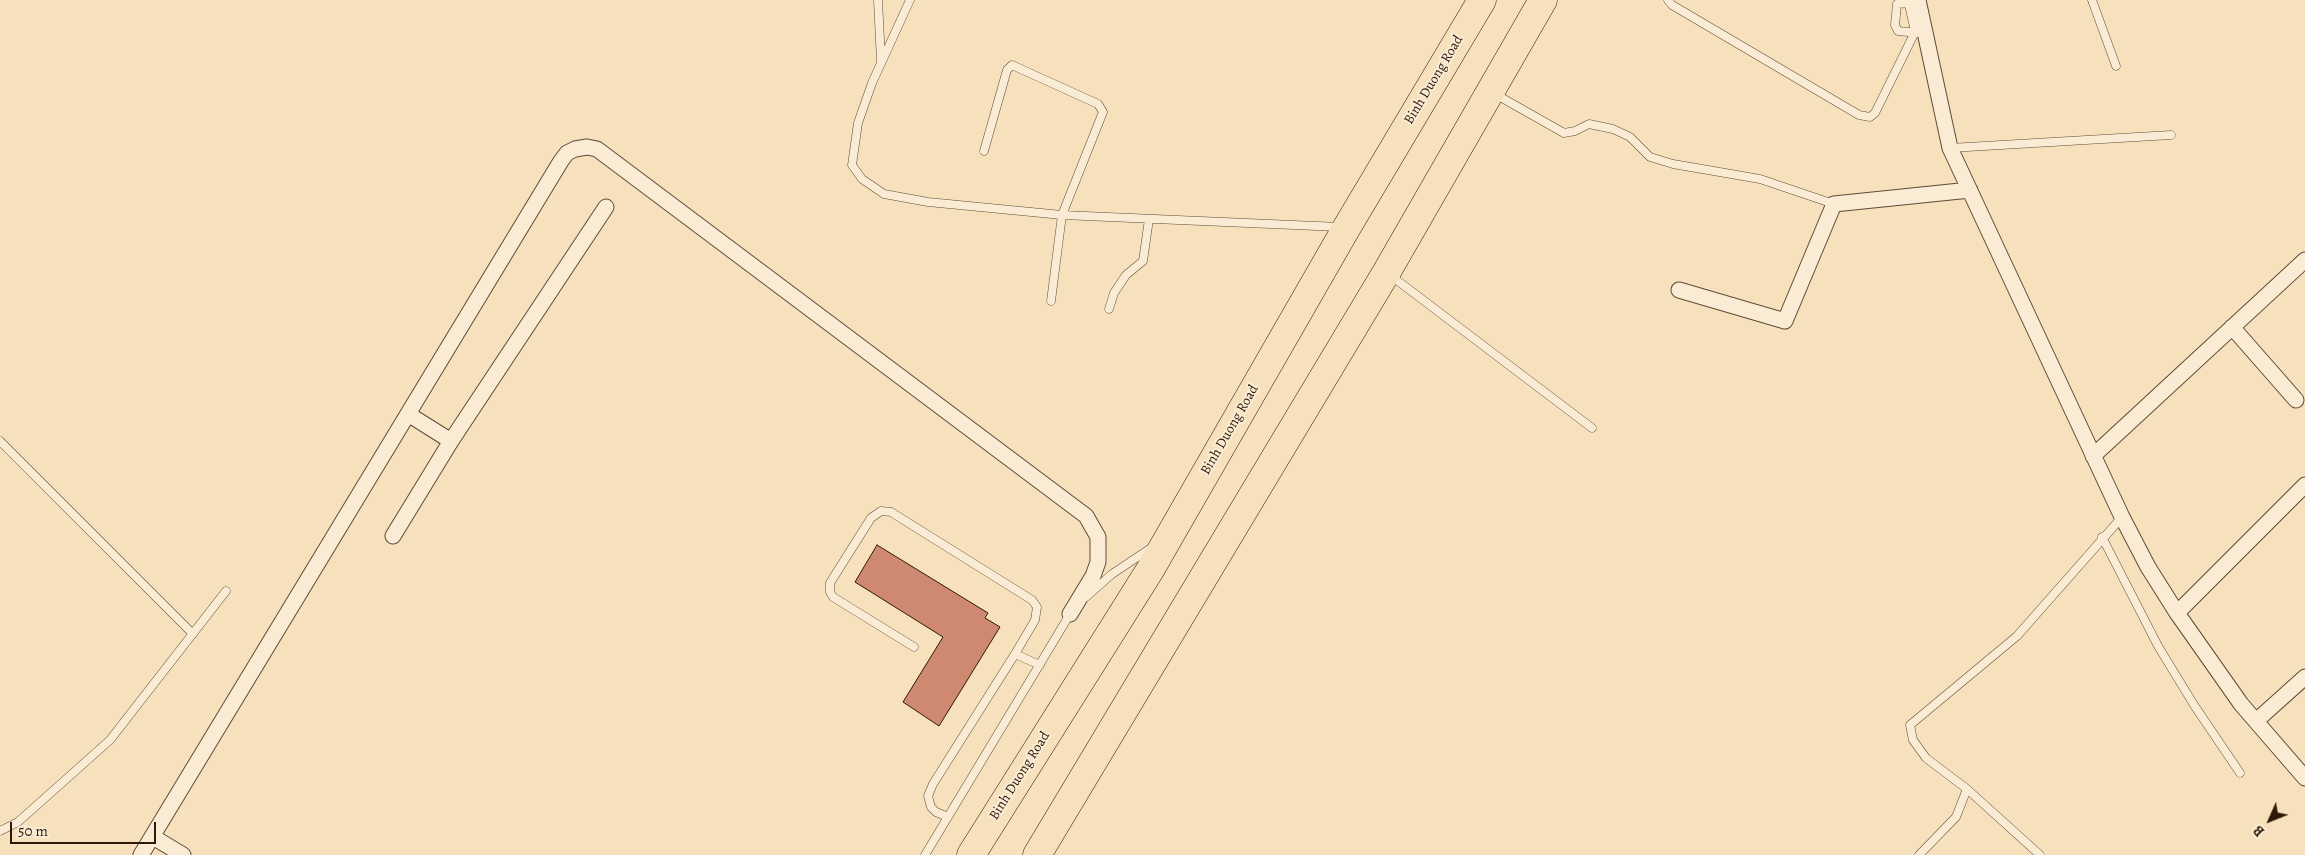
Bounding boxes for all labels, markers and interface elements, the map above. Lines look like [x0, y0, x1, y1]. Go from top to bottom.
street label: Binh Duong Road [1401, 32, 1467, 128]
street label: Binh Duong Road [1197, 382, 1263, 478]
street label: Binh Duong Road [986, 729, 1054, 823]
north arrow [2245, 795, 2295, 845]
scale bar [12, 812, 159, 844]
text: 50 m [18, 821, 48, 841]
text: B [2249, 821, 2269, 841]

